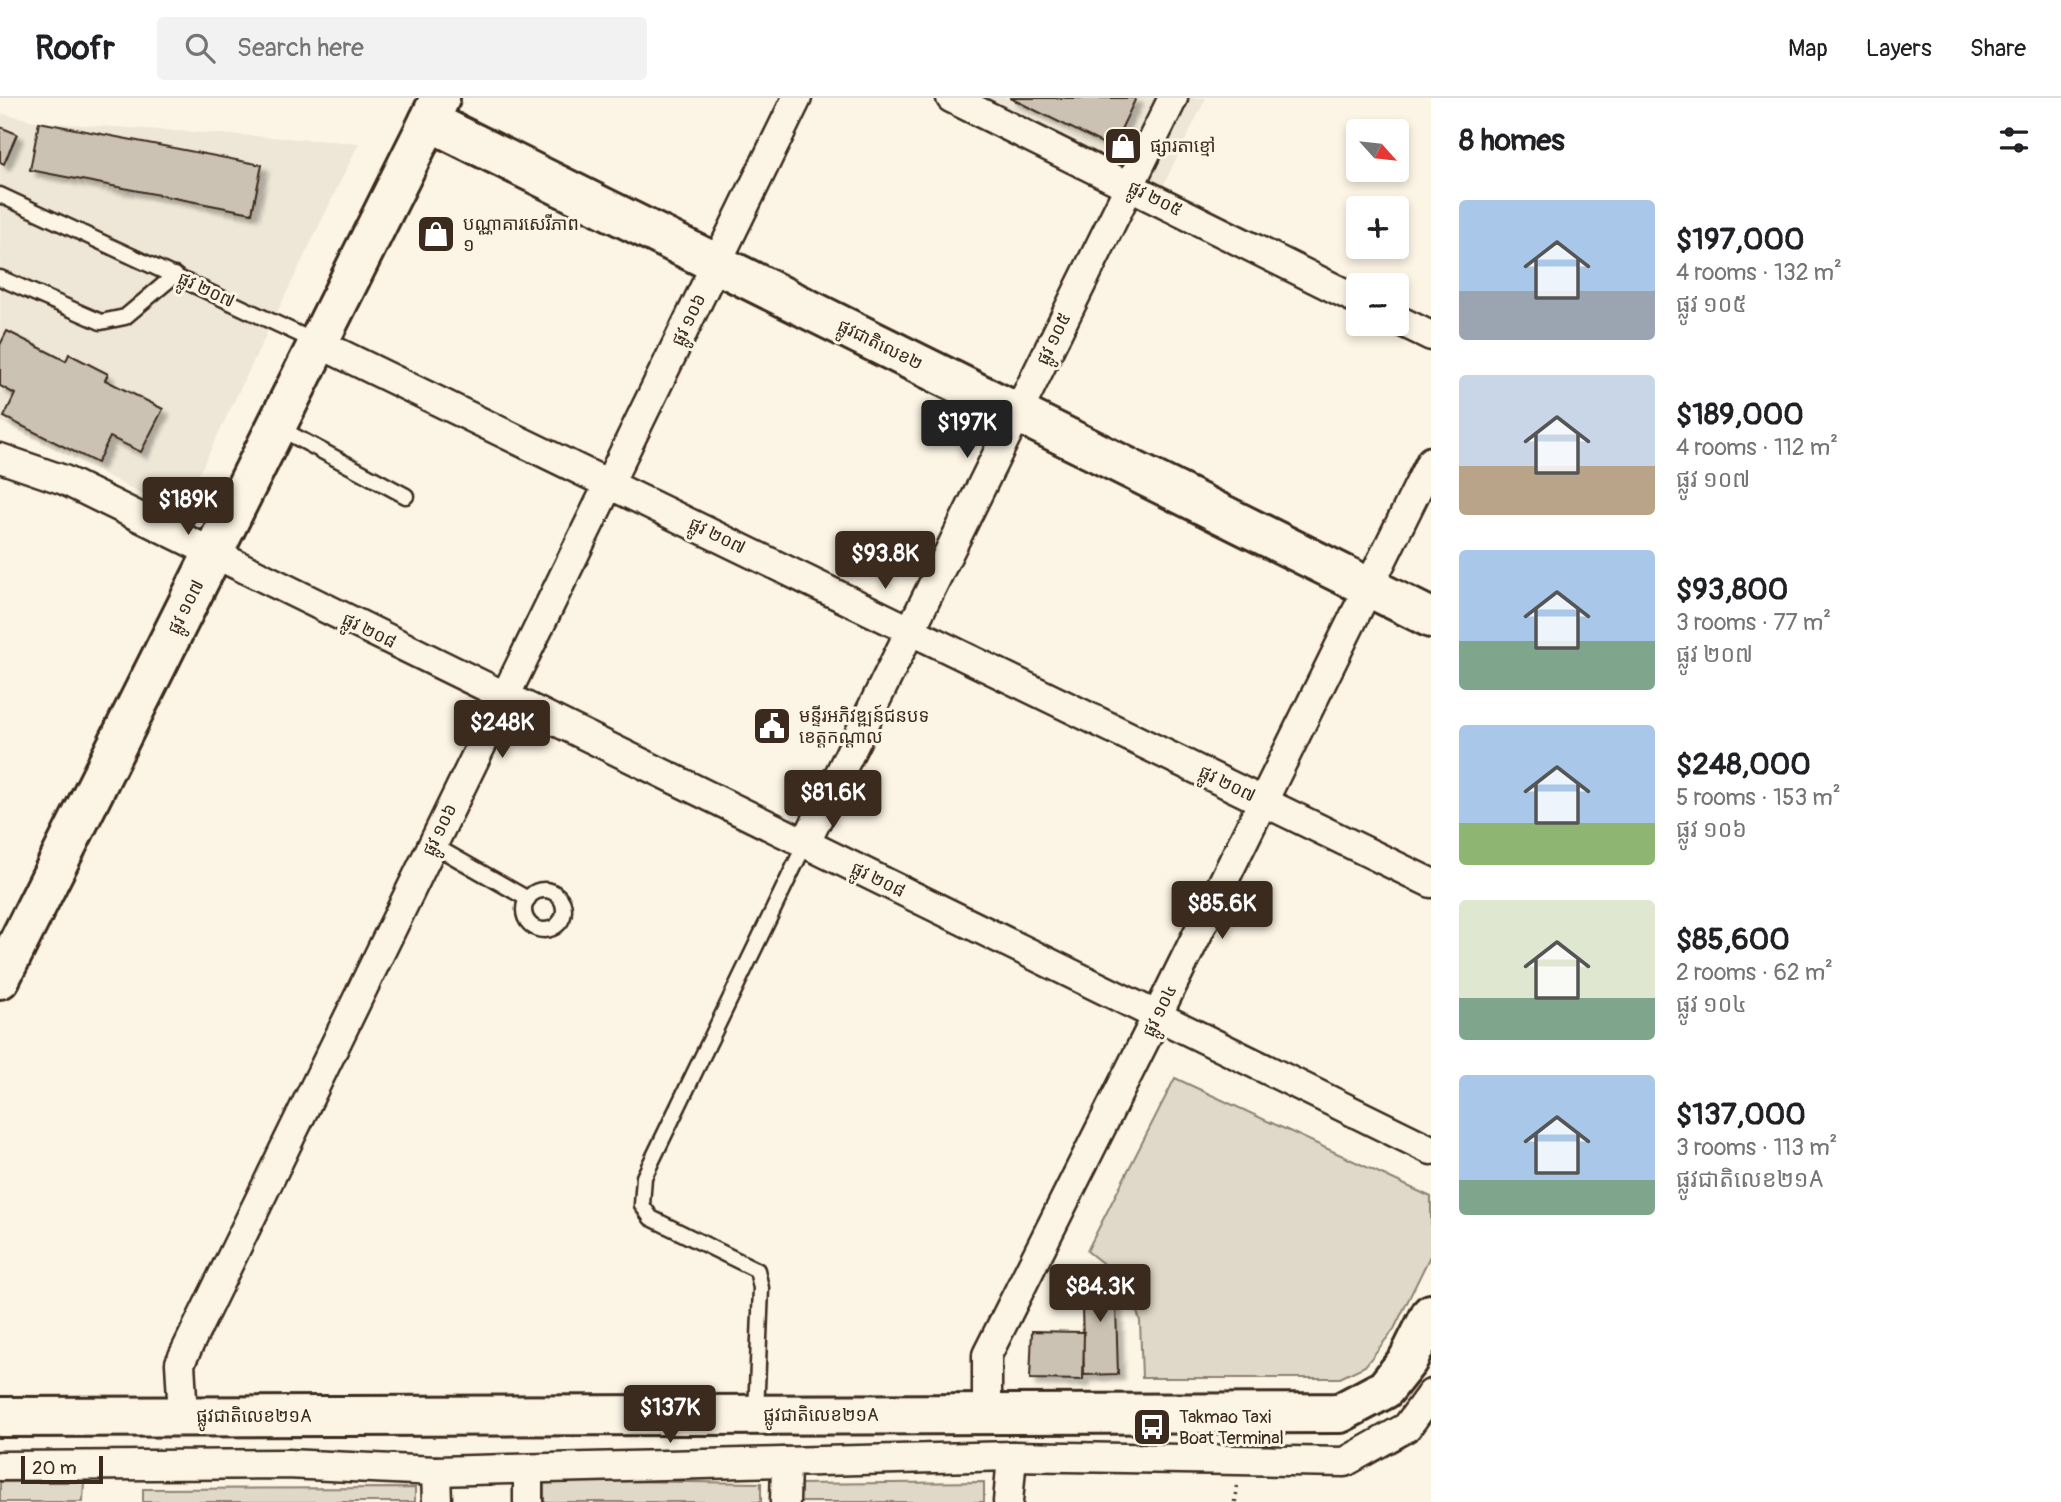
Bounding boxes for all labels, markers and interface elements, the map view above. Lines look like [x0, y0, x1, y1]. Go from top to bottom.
search box [157, 17, 647, 80]
text: Roofr [35, 28, 115, 69]
icon: search [181, 29, 219, 67]
text: Search here [237, 32, 364, 64]
text: Map [1788, 34, 1828, 63]
text: Layers [1866, 34, 1932, 63]
text: Share [1970, 34, 2026, 63]
north arrow [1346, 119, 1409, 182]
map controls [1346, 119, 1409, 336]
icon: filters [1995, 121, 2033, 159]
text: 8 homes [1459, 122, 1565, 159]
shop icon: ផ្សារតាខ្មៅ [1102, 125, 1144, 167]
place label: ផ្សារតាខ្មៅ [1150, 135, 1216, 158]
street label: ផ្លូវ ២០៥ [1122, 176, 1186, 226]
button: + [1346, 196, 1409, 259]
shop icon: បណ្ណាគារសេរីភាព ១ [415, 213, 457, 255]
place label: បណ្ណាគារសេរីភាព ១ [463, 213, 579, 257]
text: $197,000 [1676, 221, 1804, 258]
icon: home [1515, 228, 1599, 312]
text: 4 rooms · 132 m² [1676, 258, 1842, 287]
street label: ផ្លូវ ២០៧ [172, 267, 238, 317]
button: − [1346, 273, 1409, 336]
street label: ផ្លូវ ១០៦ [666, 290, 715, 352]
text: ផ្លូវ ១០៥ [1676, 290, 1747, 319]
street label: ផ្លូវ ១០៥ [1031, 309, 1080, 371]
street label: ផ្លូវជាតិលេខ២ [832, 314, 926, 379]
text: $189,000 [1676, 396, 1804, 433]
pin: $197K [918, 400, 1016, 460]
icon: home [1515, 403, 1599, 487]
text: $197K [937, 408, 997, 437]
text: 4 rooms · 112 m² [1676, 433, 1838, 462]
text: ផ្លូវ ១០៧ [1676, 465, 1750, 494]
pin: $189K [139, 478, 237, 537]
text: $189K [159, 485, 217, 514]
street label: ផ្លូវ ២០៧ [683, 512, 749, 563]
pin: $93.8K [828, 532, 942, 591]
text: $93.8K [851, 539, 919, 568]
text: $93,800 [1676, 571, 1788, 608]
street label: ផ្លូវ ១០៧ [163, 576, 213, 640]
icon: home [1515, 578, 1599, 662]
street label: ផ្លូវ ២០៨ [336, 608, 400, 658]
text: 3 rooms · 77 m² [1676, 608, 1831, 637]
text: ផ្លូវ ២០៧ [1676, 640, 1753, 669]
pin: $248K [453, 700, 551, 760]
place label: មន្ទីរអភិវឌ្ឍន៍ជនបទ ខេត្តកណ្តាល [799, 704, 929, 749]
public building icon: មន្ទីរអភិវឌ្ឍន៍ជនបទ ខេត្តកណ្តាល [751, 705, 793, 747]
text: $248K [470, 708, 534, 737]
text: $248,000 [1676, 746, 1811, 783]
icon: home [1515, 753, 1599, 837]
street label: ផ្លូវ ២០៧ [1193, 760, 1259, 811]
pin: $81.6K [776, 770, 890, 830]
text: $81.6K [800, 778, 866, 807]
text: 5 rooms · 153 m² [1676, 783, 1841, 812]
street label: ផ្លូវ ១០៦ [417, 800, 466, 862]
text: ផ្លូវ ១០៦ [1676, 815, 1747, 844]
street label: ផ្លូវ ២០៨ [845, 857, 909, 907]
pin: $85.6K [1165, 882, 1279, 941]
text: $85.6K [1188, 889, 1256, 918]
text: $85,600 [1676, 921, 1790, 958]
icon: home [1515, 928, 1599, 1012]
text: 2 rooms · 62 m² [1676, 958, 1833, 987]
street label: ផ្លូវ ១០៤ [1137, 981, 1186, 1043]
text: ផ្លូវ ១០៤ [1676, 990, 1747, 1019]
text: $137,000 [1676, 1096, 1806, 1133]
icon: home [1515, 1103, 1599, 1187]
text: 3 rooms · 113 m² [1676, 1133, 1837, 1162]
text: ផ្លូវជាតិលេខ២១A [1676, 1165, 1823, 1194]
pin: $84.3K [1043, 1264, 1157, 1324]
text: $84.3K [1065, 1272, 1135, 1301]
pin: $137K [621, 1386, 719, 1445]
text: $137K [640, 1393, 700, 1422]
street label: ផ្លូវជាតិលេខ២១A [763, 1404, 879, 1431]
street label: ផ្លូវជាតិលេខ២១A [196, 1405, 312, 1432]
bus stop icon: Takmao Taxi Boat Terminal [1131, 1406, 1173, 1448]
place label: Takmao Taxi Boat Terminal [1179, 1406, 1284, 1450]
scale bar [21, 1453, 103, 1485]
text: 20 m [32, 1456, 77, 1480]

